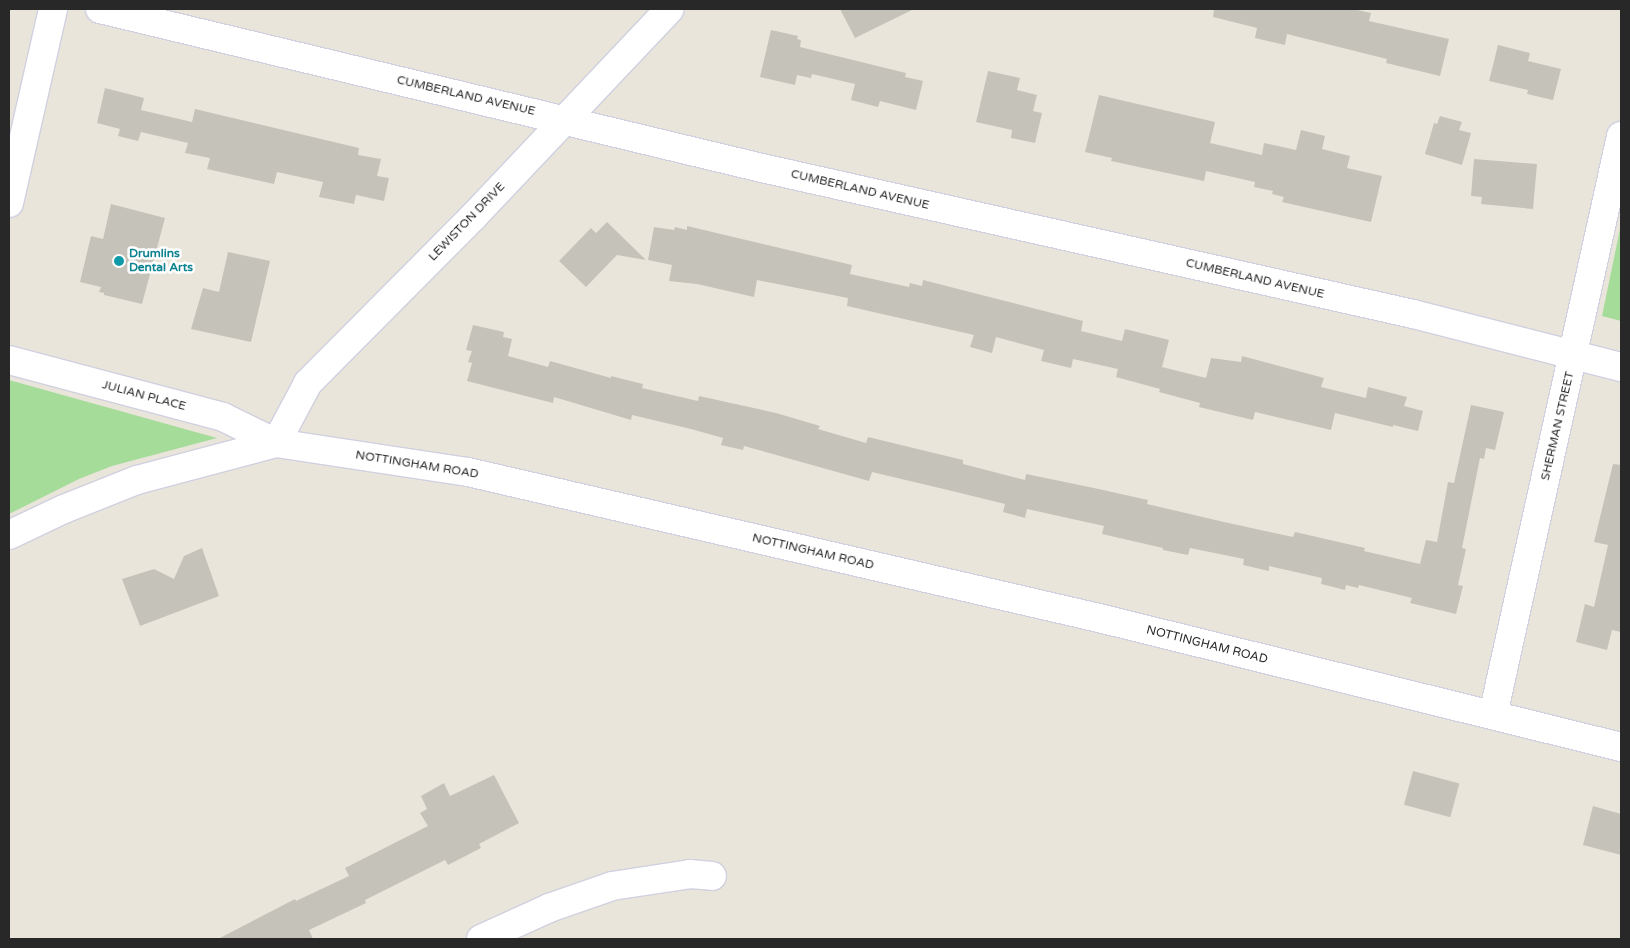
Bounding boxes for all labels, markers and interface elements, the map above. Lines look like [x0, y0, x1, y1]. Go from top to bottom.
street label: CUMBERLAND AVENUE [395, 73, 537, 119]
street label: CUMBERLAND AVENUE [789, 167, 931, 213]
street label: LEWISTON DRIVE [426, 180, 508, 264]
place label: Drumlins Dental Arts [129, 247, 193, 275]
marker: Drumlins Dental Arts [113, 255, 125, 267]
street label: CUMBERLAND AVENUE [1184, 256, 1326, 302]
street label: SHERMAN STREET [1538, 370, 1578, 482]
street label: JULIAN PLACE [100, 378, 188, 414]
street label: NOTTINGHAM ROAD [354, 448, 480, 482]
street label: NOTTINGHAM ROAD [751, 531, 875, 573]
street label: NOTTINGHAM ROAD [1145, 623, 1269, 667]

